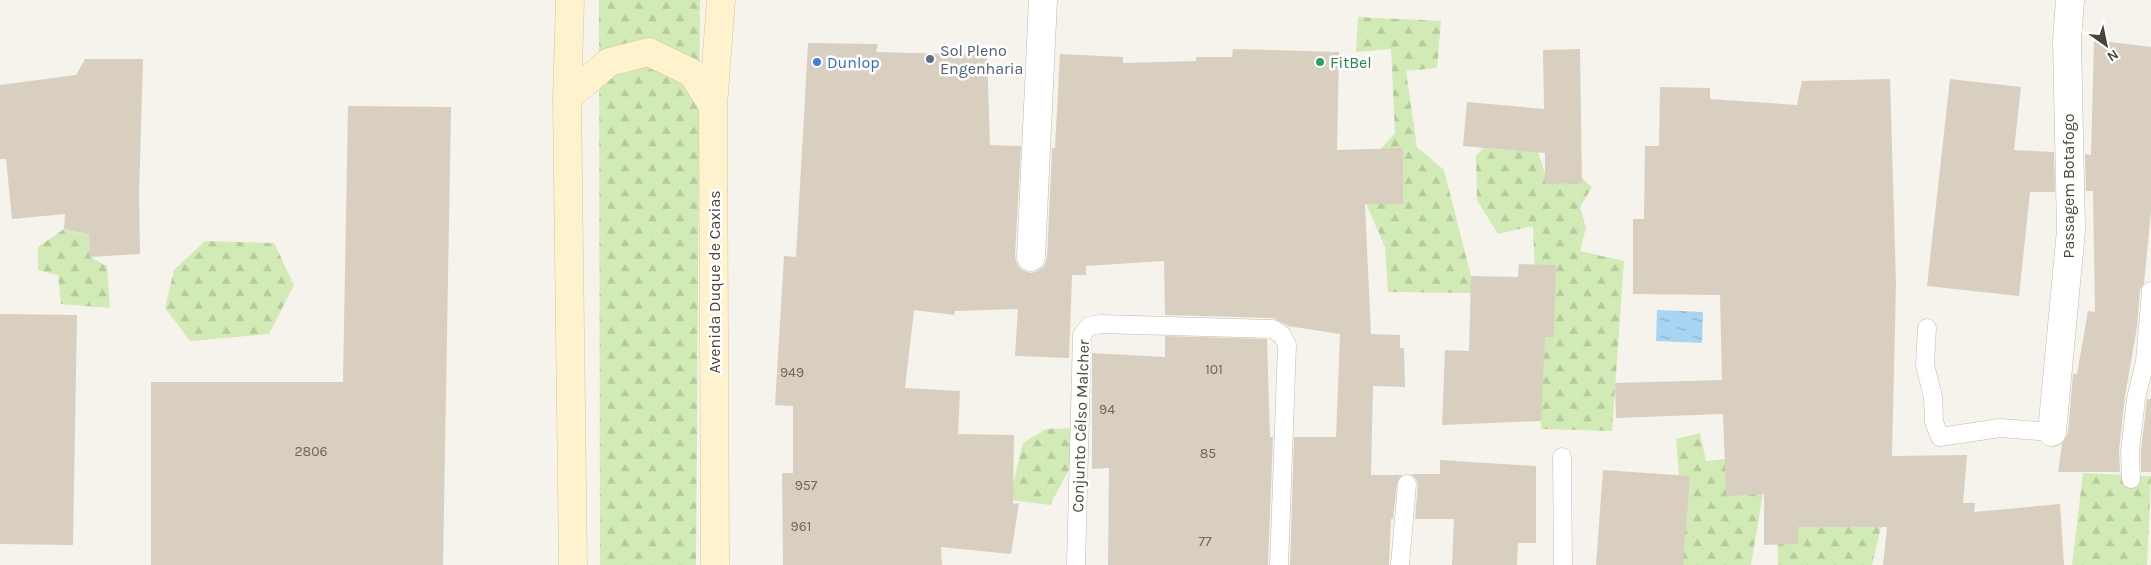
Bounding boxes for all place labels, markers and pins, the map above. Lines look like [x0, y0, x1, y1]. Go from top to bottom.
place label: Sol Pleno Engenharia [940, 41, 1023, 78]
place label: Dunlop [827, 53, 879, 72]
marker: Sol Pleno Engenharia [924, 53, 936, 65]
place label: FitBel [1330, 53, 1372, 72]
marker: Dunlop [811, 56, 823, 68]
marker: FitBel [1314, 56, 1326, 68]

